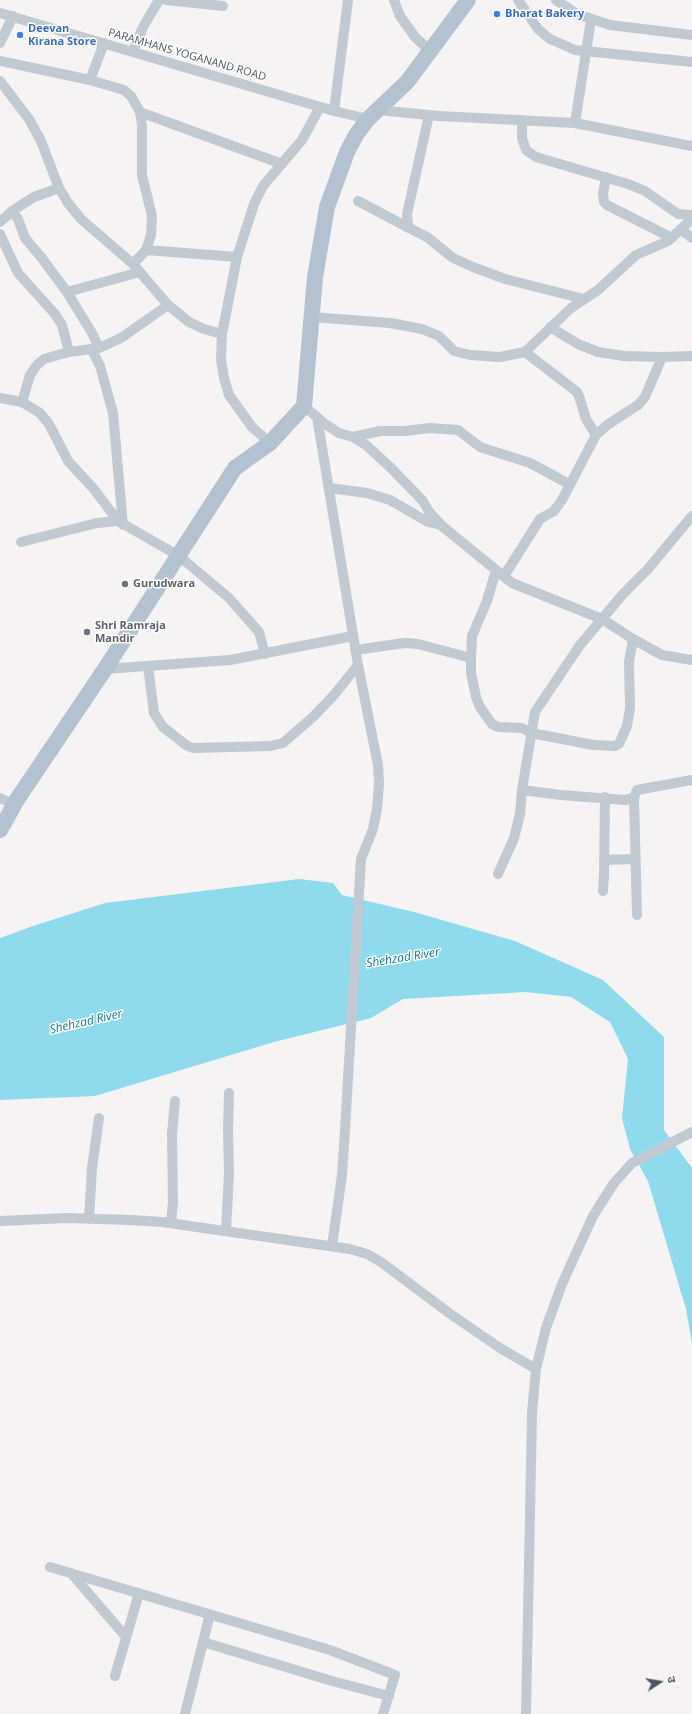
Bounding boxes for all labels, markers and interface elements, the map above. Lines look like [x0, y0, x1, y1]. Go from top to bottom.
place label: Bharat Bakery [505, 7, 584, 21]
marker: Bharat Bakery [492, 9, 502, 19]
place label: Deevan Kirana Store [28, 22, 96, 48]
street label: PARAMHANS YOGANAND ROAD [106, 26, 268, 84]
marker: Deevan Kirana Store [15, 30, 25, 40]
place label: Gurudwara [133, 577, 195, 591]
marker: Gurudwara [120, 579, 130, 589]
place label: Shri Ramraja Mandir [95, 619, 166, 645]
marker: Shri Ramraja Mandir [82, 627, 92, 637]
water label: Shehzad River [365, 945, 441, 971]
water label: Shehzad River [48, 1007, 124, 1037]
north arrow [640, 1662, 680, 1702]
text: उ [664, 1675, 680, 1684]

